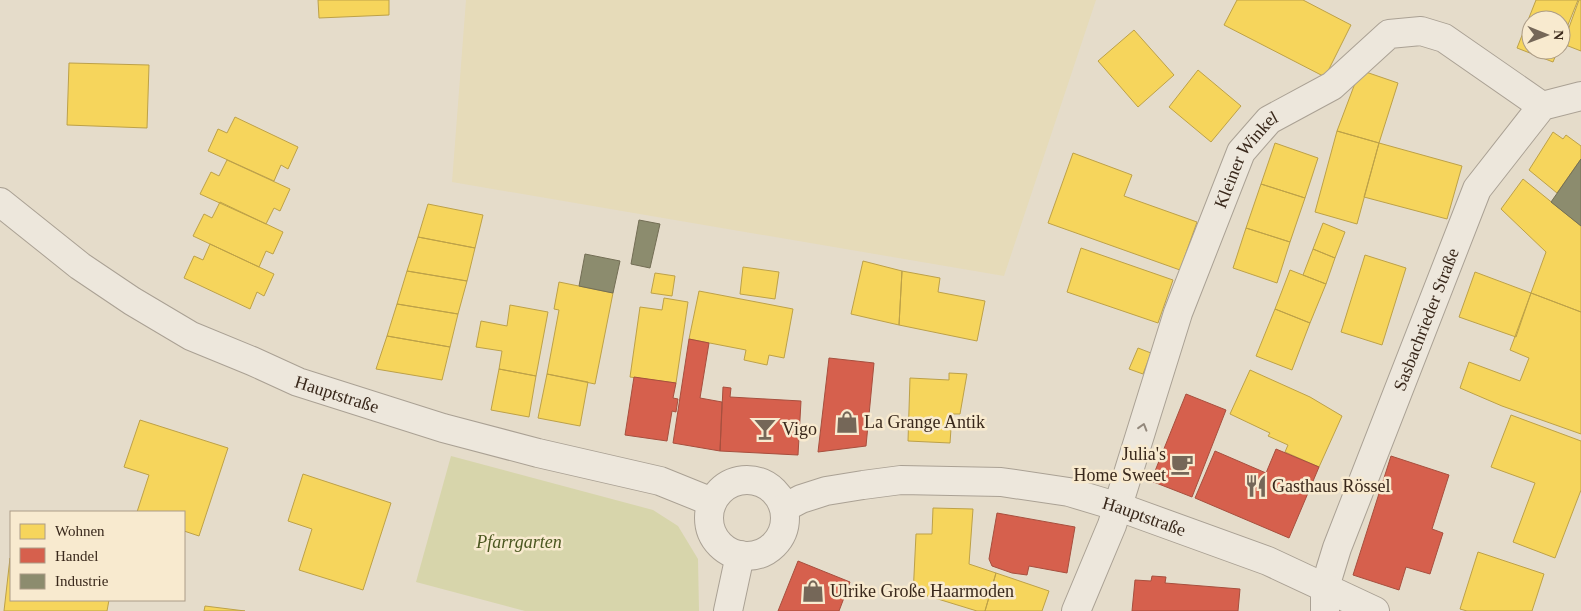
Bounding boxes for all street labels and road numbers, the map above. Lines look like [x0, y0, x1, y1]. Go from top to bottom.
street label: Kleiner Winkel [1210, 107, 1281, 211]
street label: Sasbachrieder Straße [1389, 245, 1463, 394]
street label: Hauptstraße [292, 372, 381, 417]
street label: Hauptstraße [1100, 493, 1188, 540]

